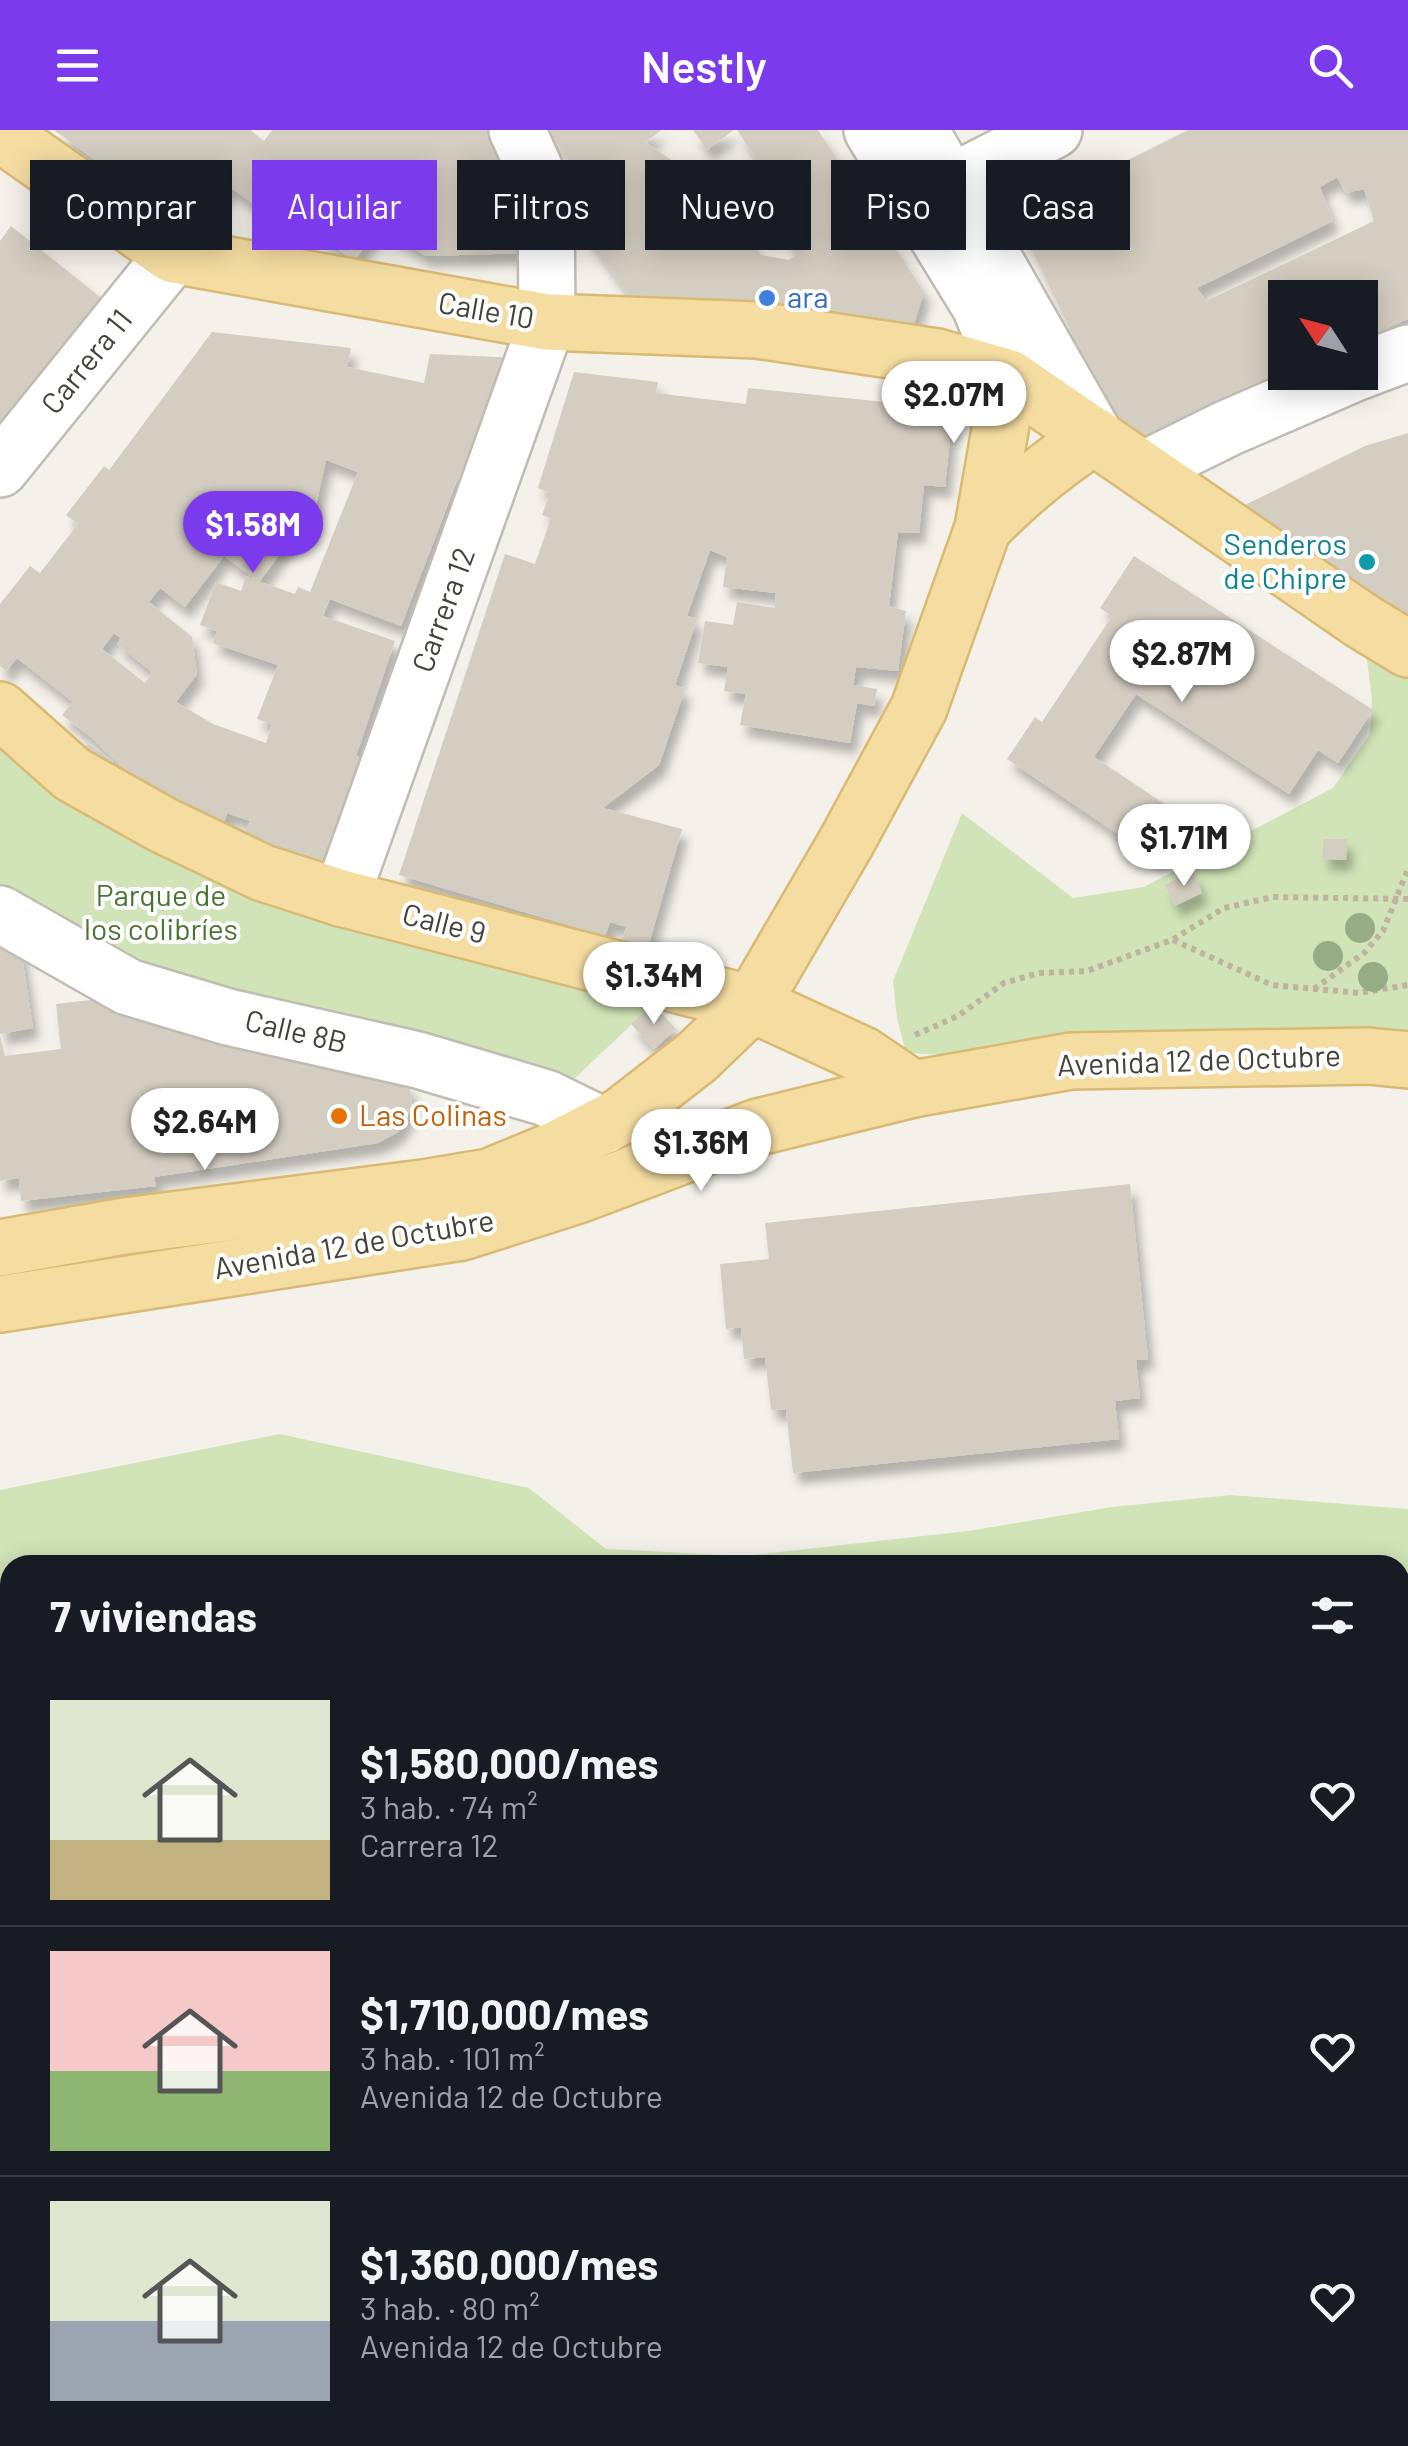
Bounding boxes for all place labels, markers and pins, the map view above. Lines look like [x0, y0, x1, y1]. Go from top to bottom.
place label: ara [787, 278, 829, 314]
marker: ara [756, 287, 778, 309]
pin: $2.07M [873, 361, 1035, 446]
pin: $1.58M [172, 491, 334, 576]
place label: Senderos de Chipre [1223, 525, 1347, 595]
marker: Senderos de Chipre [1356, 551, 1378, 573]
pin: $2.87M [1101, 620, 1263, 705]
pin: $1.71M [1103, 804, 1265, 889]
pin: $1.34M [573, 942, 735, 1027]
pin: $2.64M [124, 1088, 286, 1173]
place label: Las Colinas [359, 1096, 507, 1132]
marker: Las Colinas [328, 1105, 350, 1127]
pin: $1.36M [620, 1109, 782, 1194]

